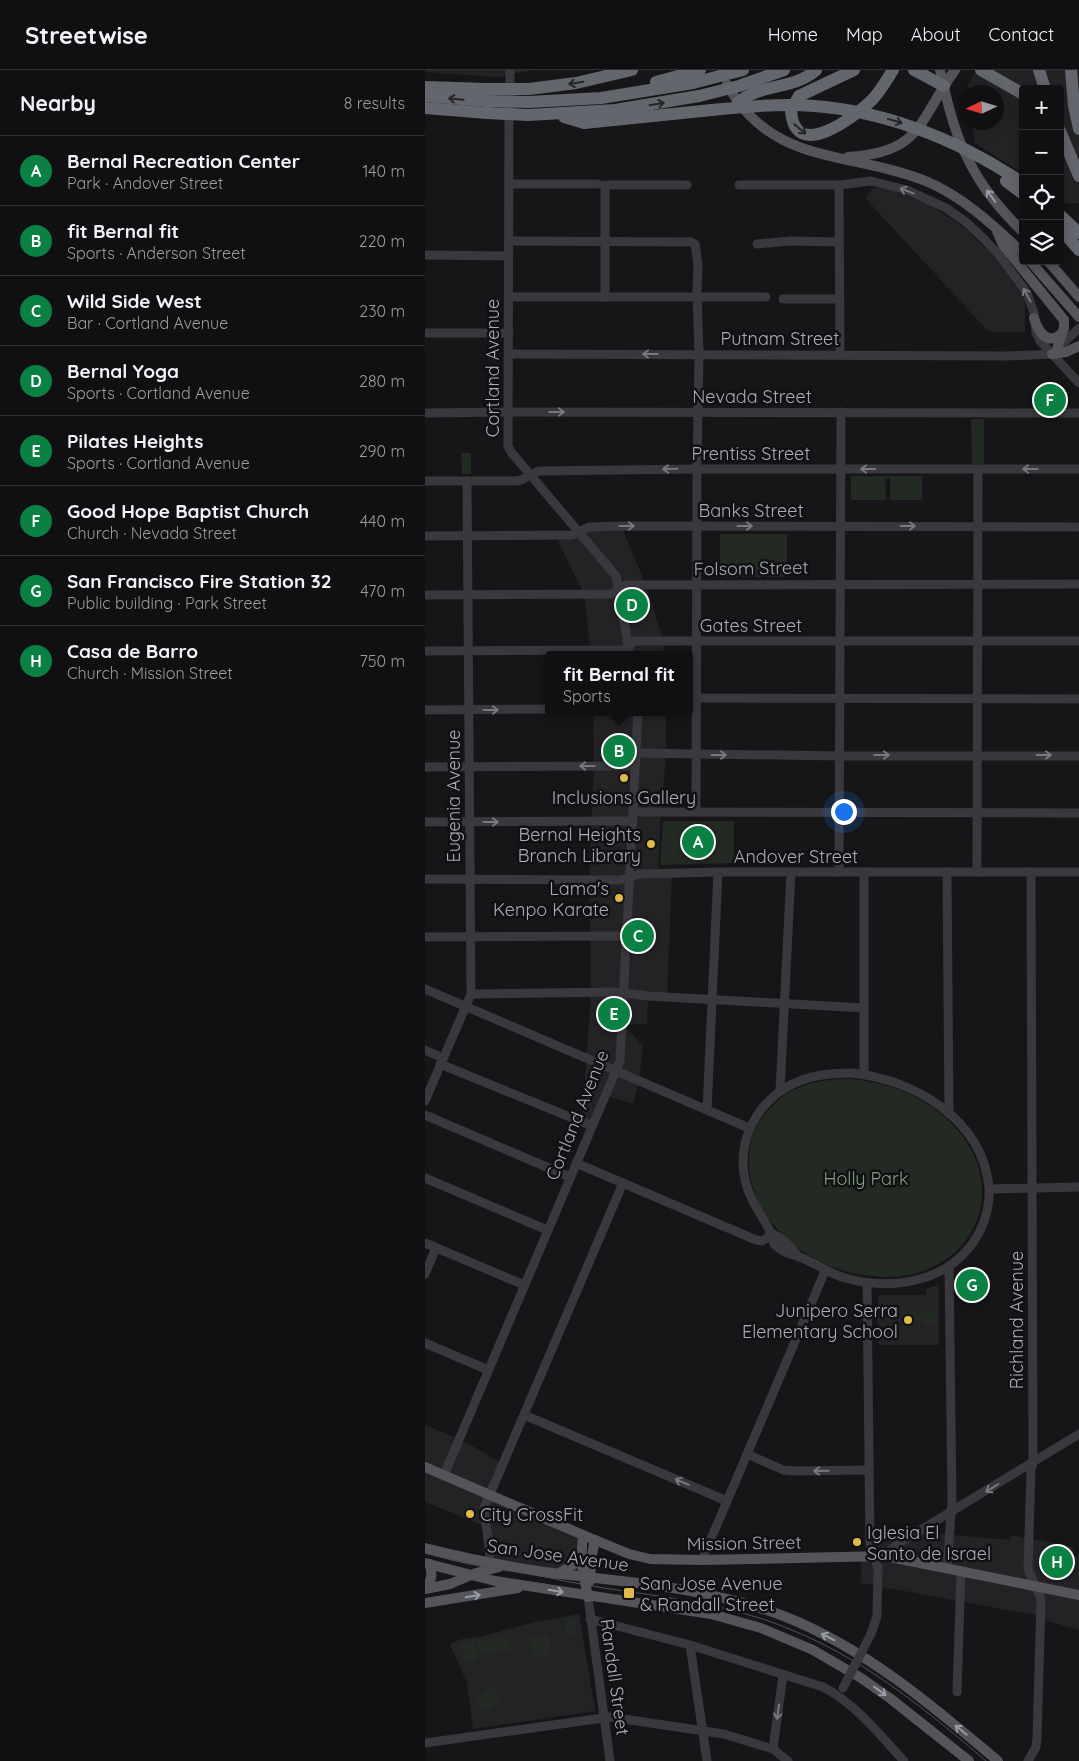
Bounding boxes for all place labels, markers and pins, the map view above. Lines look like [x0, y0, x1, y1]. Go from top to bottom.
pin: F [1034, 381, 1066, 419]
pin: D [616, 586, 648, 624]
pin: B [603, 732, 635, 770]
marker: Inclusions Gallery [618, 772, 630, 784]
place label: Inclusions Gallery [552, 786, 696, 809]
place label: Bernal Heights Branch Library [518, 823, 641, 867]
pin: A [682, 823, 714, 861]
marker: Bernal Heights Branch Library [645, 838, 657, 850]
place label: Lama's Kenpo Karate [493, 877, 609, 921]
marker: Lama's Kenpo Karate [613, 892, 625, 904]
pin: C [622, 917, 654, 955]
pin: E [598, 995, 630, 1033]
pin: G [956, 1266, 988, 1304]
place label: Junipero Serra Elementary School [742, 1299, 898, 1343]
marker: Junipero Serra Elementary School [902, 1314, 914, 1326]
place label: City CrossFit [480, 1503, 583, 1526]
marker: City CrossFit [464, 1508, 476, 1520]
place label: Iglesia El Santo de Israel [867, 1521, 991, 1565]
marker: Iglesia El Santo de Israel [851, 1536, 863, 1548]
pin: H [1041, 1543, 1073, 1581]
place label: San Jose Avenue & Randall Street [640, 1572, 783, 1616]
marker: San Jose Avenue & Randall Street [622, 1586, 636, 1600]

